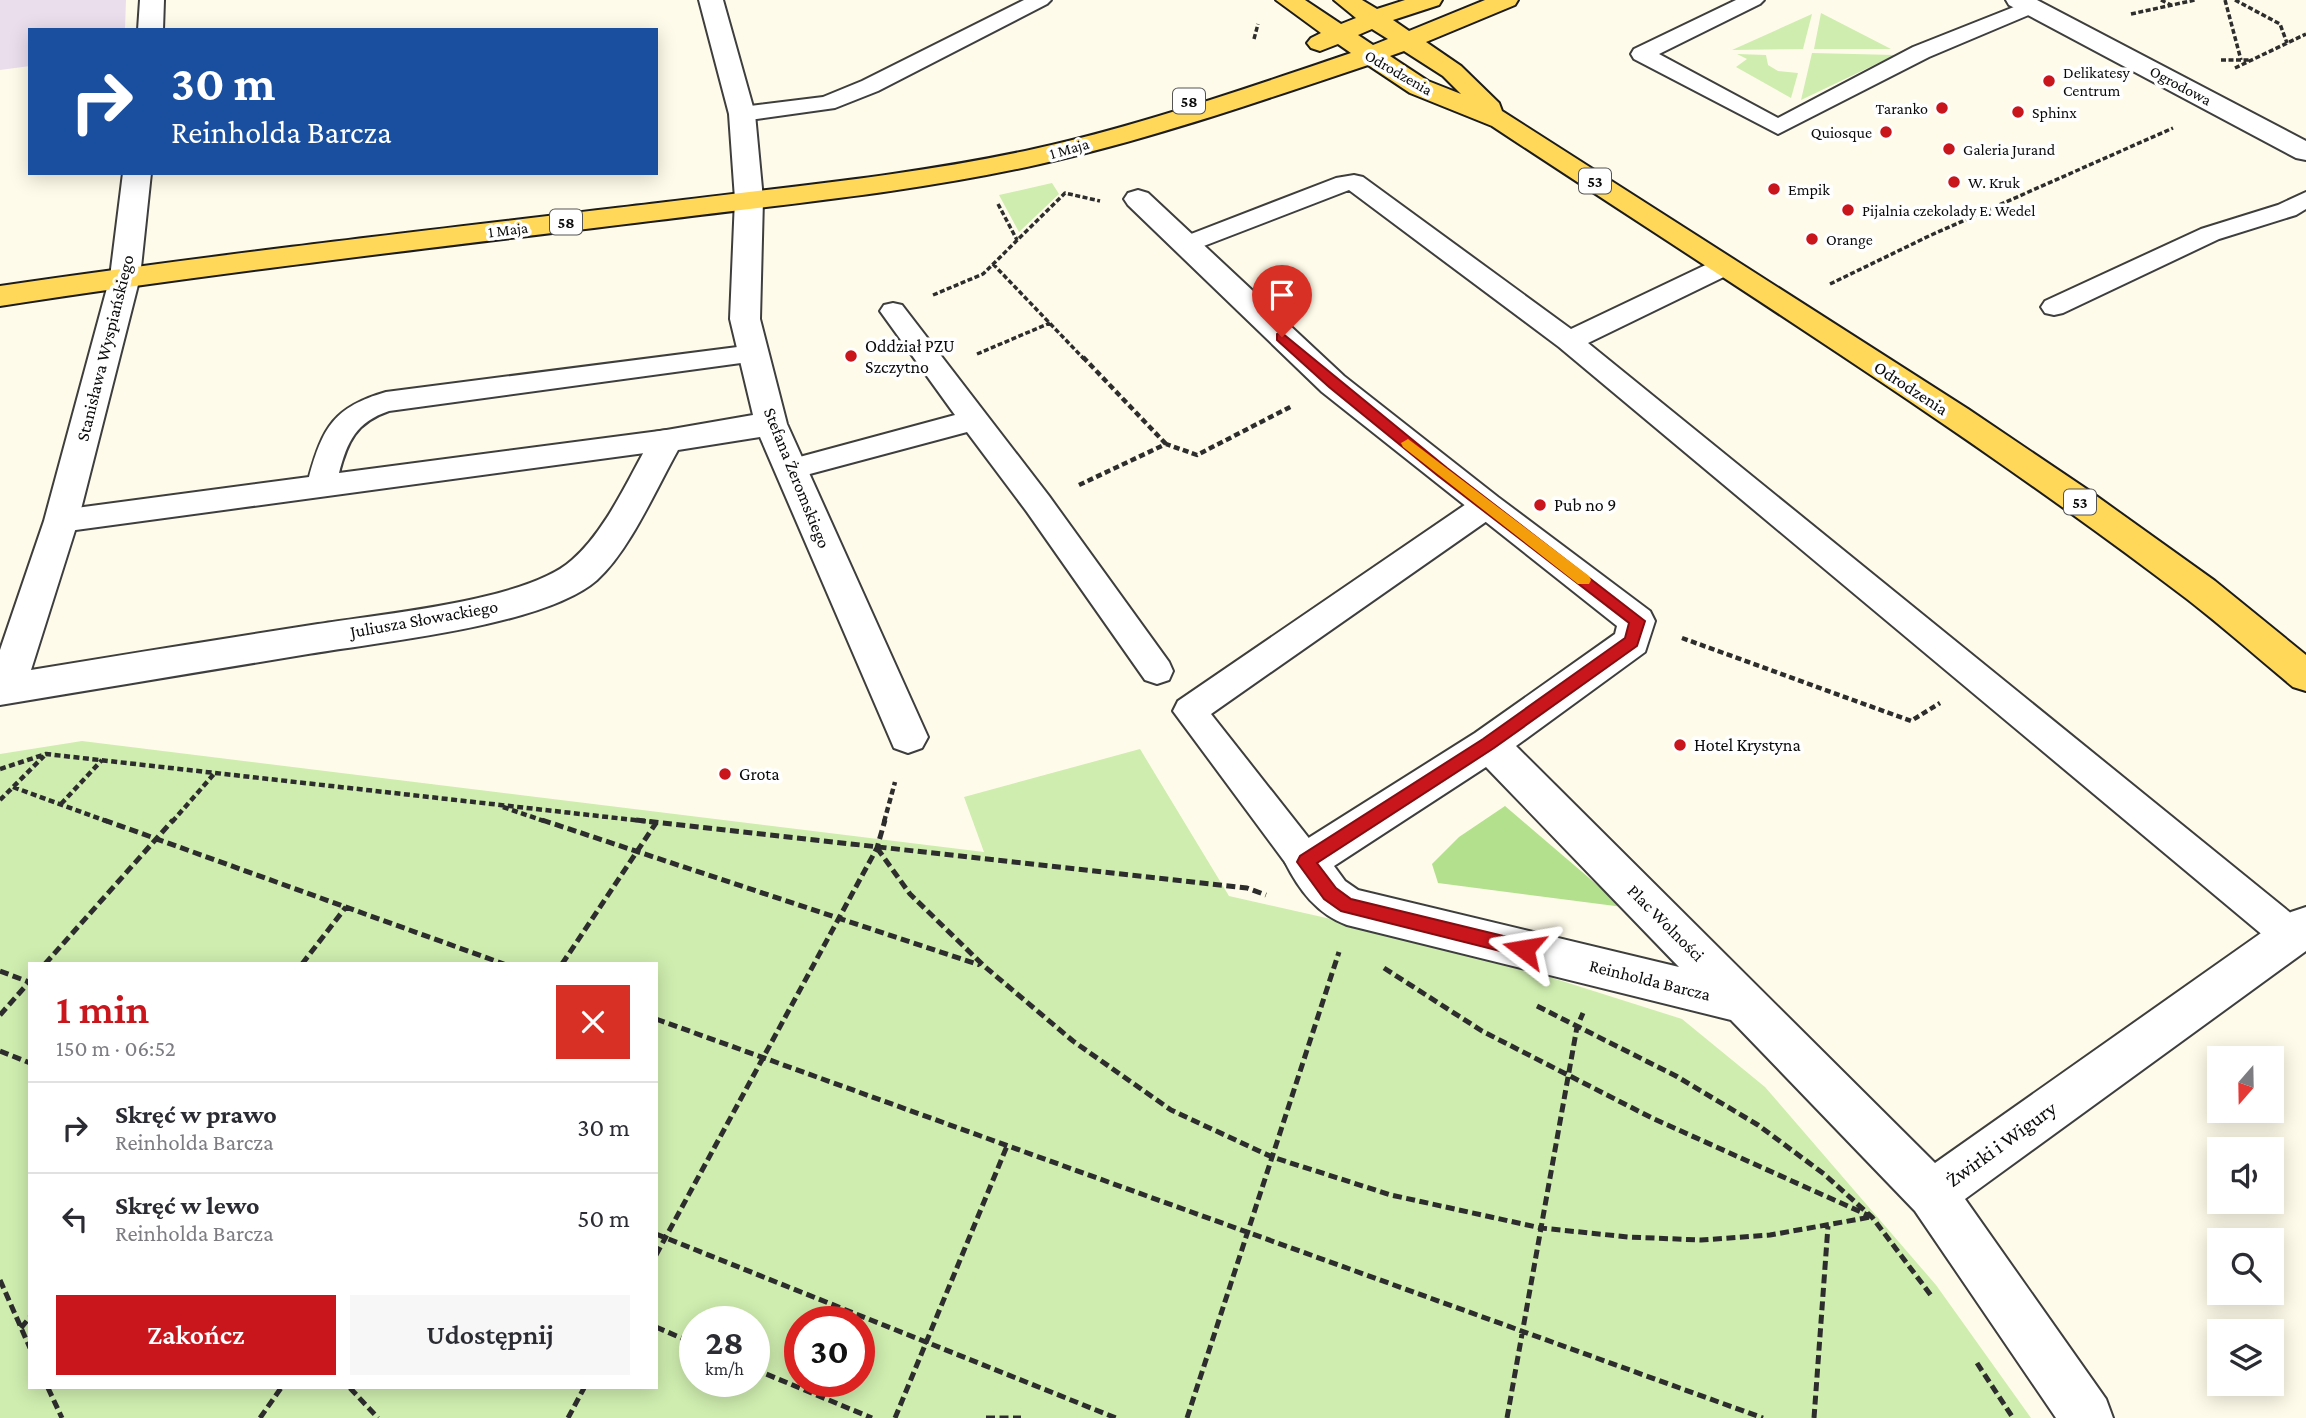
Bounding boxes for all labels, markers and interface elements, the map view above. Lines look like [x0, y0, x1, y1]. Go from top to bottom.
street label: Odrodzenia [1362, 46, 1436, 99]
icon: right [56, 56, 147, 147]
text: 30 m [171, 56, 276, 111]
street label: Ogrodowa [2147, 62, 2215, 110]
place label: Delikatesy Centrum [2063, 64, 2130, 99]
marker: Delikatesy Centrum [2041, 73, 2057, 89]
road number: 58 [1173, 88, 1205, 114]
place label: Taranko [1876, 100, 1928, 117]
marker: Taranko [1934, 100, 1950, 116]
marker: Sphinx [2010, 104, 2026, 120]
place label: Sphinx [2032, 104, 2077, 122]
text: Reinholda Barcza [171, 114, 392, 150]
place label: Quiosque [1811, 124, 1872, 142]
marker: Quiosque [1878, 124, 1894, 140]
street label: 1 Maja [1047, 135, 1092, 163]
marker: Galeria Jurand [1941, 141, 1957, 157]
place label: Galeria Jurand [1963, 141, 2056, 159]
road number: 53 [1579, 168, 1611, 194]
marker: W. Kruk [1946, 174, 1962, 190]
place label: W. Kruk [1968, 174, 2020, 191]
marker: Empik [1766, 181, 1782, 197]
place label: Empik [1788, 181, 1830, 199]
marker: Pijalnia czekolady E. Wedel [1840, 202, 1856, 218]
place label: Pijalnia czekolady E. Wedel [1862, 202, 2035, 220]
road number: 58 [550, 210, 582, 234]
street label: 1 Maja [487, 219, 530, 241]
marker: Orange [1804, 231, 1820, 247]
place label: Orange [1826, 231, 1873, 249]
street label: Stanisława Wyspiańskiego [72, 253, 138, 443]
pin [1252, 265, 1312, 337]
icon: arrive [1263, 276, 1301, 314]
place label: Oddział PZU Szczytno [865, 336, 955, 377]
marker: Oddział PZU Szczytno [843, 348, 859, 364]
street label: Odrodzenia [1870, 357, 1952, 419]
street label: Stefana Żeromskiego [760, 405, 834, 551]
road number: 53 [2064, 489, 2096, 514]
place label: Pub no 9 [1554, 495, 1616, 515]
marker: Pub no 9 [1532, 497, 1548, 513]
street label: Juliusza Słowackiego [346, 596, 500, 642]
place label: Hotel Krystyna [1694, 735, 1801, 755]
marker: Hotel Krystyna [1672, 737, 1688, 753]
place label: Grota [739, 764, 780, 784]
marker: Grota [717, 766, 733, 782]
street label: Plac Wolności [1623, 880, 1709, 966]
position arrow [1487, 912, 1561, 986]
street label: Reinholda Barcza [1587, 955, 1713, 1005]
text: 1 min [56, 985, 149, 1032]
button: close [556, 985, 630, 1059]
text: 150 m · 06:52 [56, 1035, 176, 1061]
north arrow [2207, 1046, 2284, 1124]
map controls [2207, 1046, 2284, 1396]
street label: Żwirki i Wigury [1941, 1096, 2061, 1192]
text: Skręć w prawo [115, 1100, 277, 1129]
icon: right [56, 1109, 94, 1147]
text: 30 m [577, 1113, 630, 1142]
text: Reinholda Barcza [115, 1129, 274, 1155]
button: sound [2207, 1137, 2284, 1214]
text: Skręć w lewo [115, 1191, 260, 1220]
icon: left [56, 1200, 94, 1238]
text: 50 m [577, 1204, 630, 1233]
text: Reinholda Barcza [115, 1220, 274, 1246]
button: search [2207, 1228, 2284, 1305]
button: Zakończ [56, 1295, 336, 1375]
button: Udostępnij [350, 1295, 630, 1375]
speed limit sign: 30 [784, 1306, 875, 1397]
button: layers [2207, 1319, 2284, 1396]
text: 28 [705, 1323, 744, 1362]
text: km/h [705, 1359, 744, 1379]

